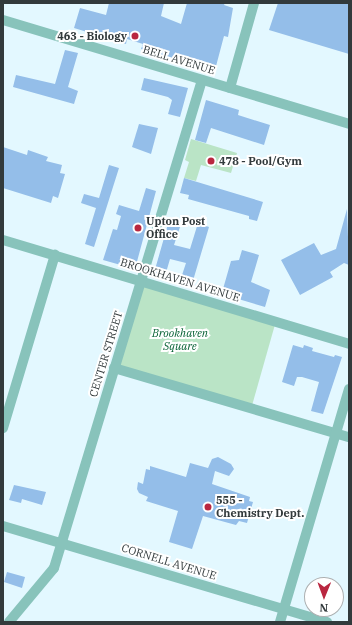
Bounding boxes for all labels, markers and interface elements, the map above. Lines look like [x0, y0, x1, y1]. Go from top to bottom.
place label: 463 - Biology [57, 29, 127, 43]
marker: 463 - Biology [130, 31, 140, 41]
street label: BELL AVENUE [141, 43, 217, 77]
place label: 478 - Pool/Gym [219, 154, 302, 168]
marker: 478 - Pool/Gym [206, 156, 216, 166]
place label: Upton Post Office [146, 215, 205, 241]
marker: Upton Post Office [133, 223, 143, 233]
street label: BROOKHAVEN AVENUE [119, 255, 241, 305]
street label: CENTER STREET [87, 309, 125, 399]
park label: Brookhaven Square [152, 327, 208, 353]
place label: 555 - Chemistry Dept. [216, 494, 304, 520]
marker: 555 - Chemistry Dept. [203, 502, 213, 512]
street label: CORNELL AVENUE [120, 541, 218, 583]
north arrow [304, 577, 344, 617]
text: N [319, 601, 328, 615]

